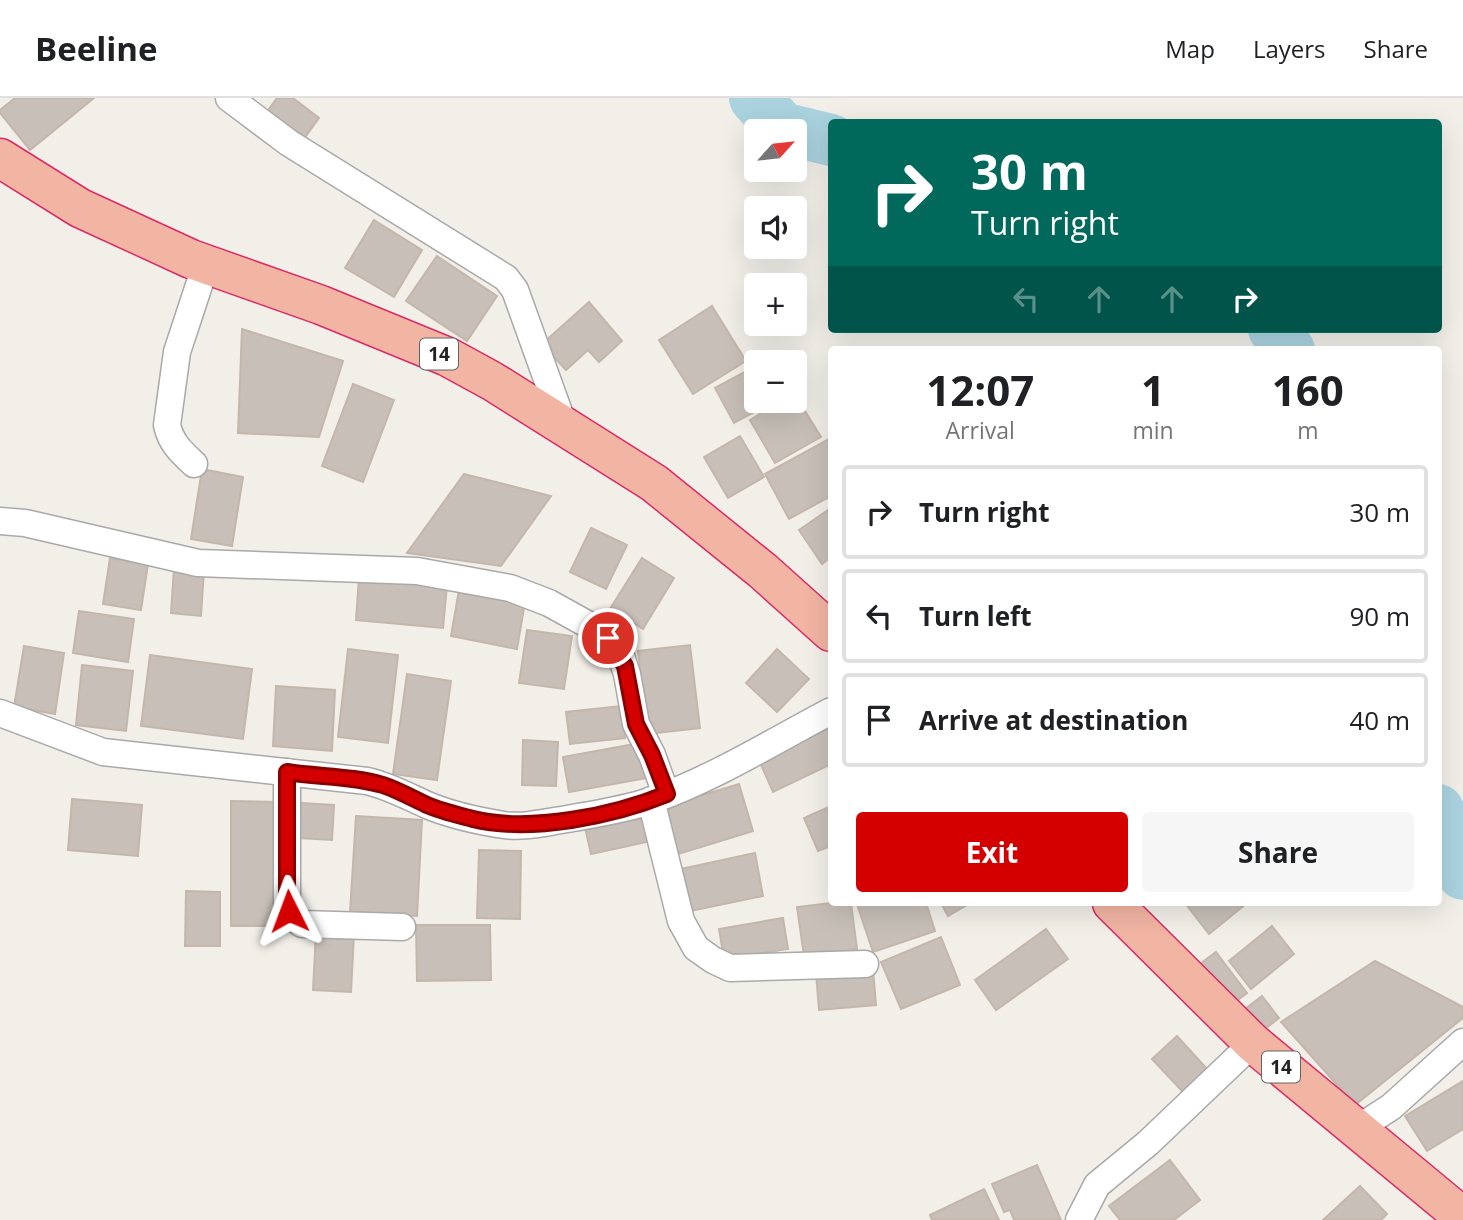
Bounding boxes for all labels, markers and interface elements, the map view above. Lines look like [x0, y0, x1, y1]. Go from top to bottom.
text: Beeline [35, 26, 158, 71]
text: Map [1165, 32, 1215, 65]
text: Layers [1253, 32, 1326, 65]
text: Share [1364, 32, 1428, 65]
north arrow [744, 119, 807, 182]
map controls [744, 119, 807, 413]
text: 30 m [971, 138, 1088, 204]
icon: right [856, 147, 947, 238]
button: sound [744, 196, 807, 259]
text: Turn right [971, 201, 1119, 244]
button: + [744, 273, 807, 336]
icon: left [1007, 280, 1045, 318]
icon: ahead [1080, 280, 1118, 318]
icon: ahead [1153, 280, 1191, 318]
icon: right [1226, 280, 1264, 318]
road number: 14 [420, 338, 458, 370]
button: − [744, 350, 807, 413]
text: 12:07 [926, 361, 1034, 418]
text: 1 [1141, 361, 1165, 418]
text: 160 [1272, 361, 1344, 418]
text: Arrival [946, 414, 1015, 446]
text: min [1132, 414, 1174, 446]
text: m [1297, 414, 1318, 446]
icon: right [860, 493, 898, 531]
text: Turn right [919, 494, 1050, 530]
text: 30 m [1349, 494, 1410, 530]
icon: left [860, 597, 898, 635]
text: Turn left [919, 598, 1031, 634]
text: 90 m [1349, 598, 1410, 634]
pin [578, 608, 638, 668]
icon: arrive [589, 619, 627, 657]
icon: arrive [860, 701, 898, 739]
text: Arrive at destination [919, 702, 1188, 738]
text: 40 m [1349, 702, 1410, 738]
button: Exit [856, 812, 1128, 892]
button: Share [1142, 812, 1414, 892]
position arrow [252, 874, 326, 948]
road number: 14 [1262, 1051, 1300, 1082]

